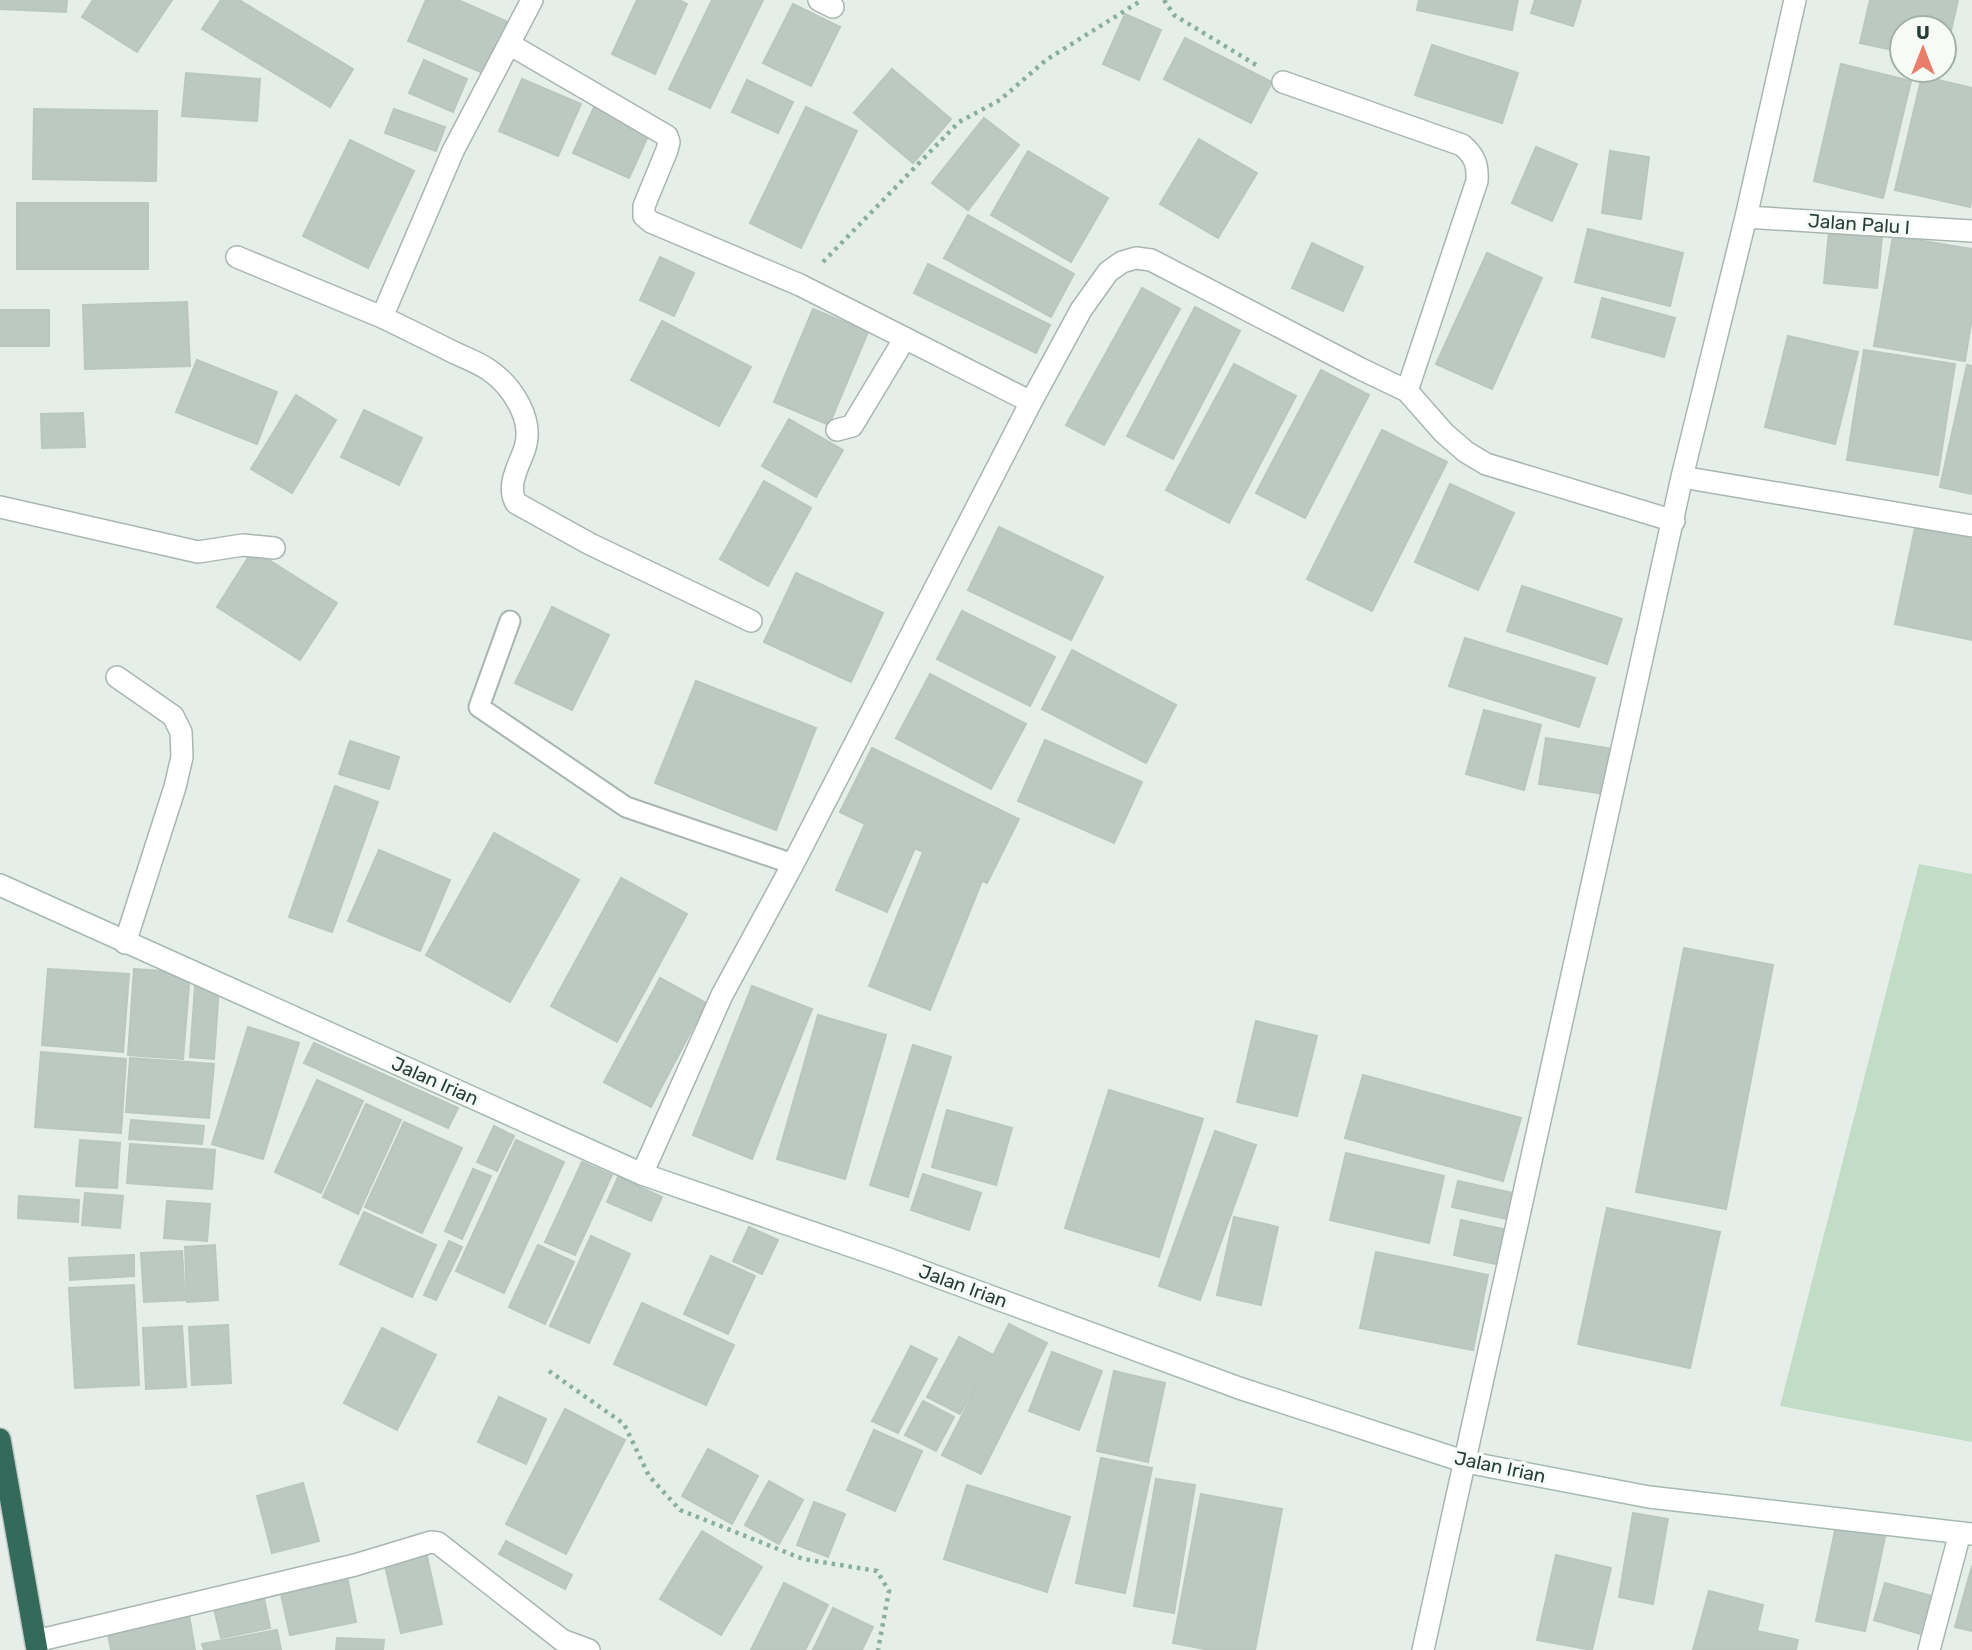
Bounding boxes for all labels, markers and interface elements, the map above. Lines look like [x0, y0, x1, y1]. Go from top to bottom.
north arrow [1888, 14, 1958, 84]
text: U [1916, 21, 1930, 44]
street label: Jalan Palu I [1807, 209, 1911, 239]
street label: Jalan Irian [388, 1052, 482, 1110]
street label: Jalan Irian [915, 1259, 1011, 1313]
street label: Jalan Irian [1452, 1446, 1548, 1488]

